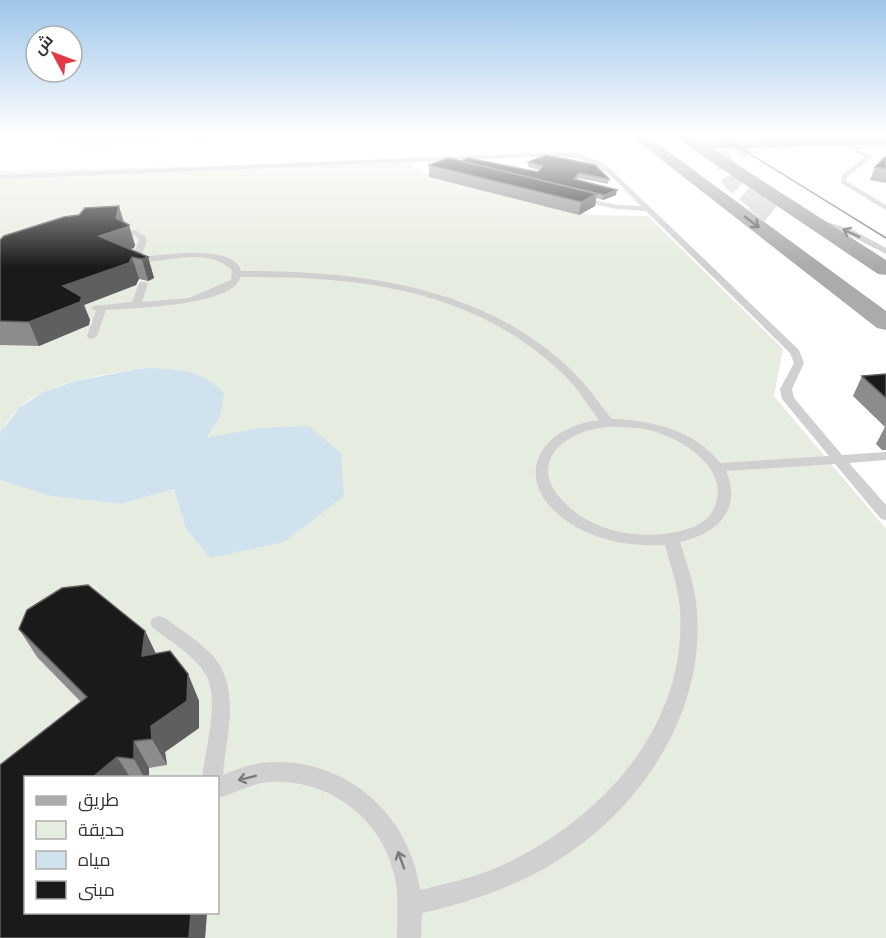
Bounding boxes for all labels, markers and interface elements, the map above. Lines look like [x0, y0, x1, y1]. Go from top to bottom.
north arrow [24, 24, 84, 84]
text: ش [28, 29, 58, 60]
one-way arrow [743, 216, 759, 228]
one-way arrow [843, 226, 861, 238]
one-way arrow [238, 772, 257, 784]
legend [24, 776, 219, 914]
text: طريق [78, 787, 119, 813]
text: حديقة [78, 817, 124, 843]
text: مياه [78, 847, 111, 873]
one-way arrow [394, 851, 405, 870]
text: مبنى [78, 877, 115, 903]

